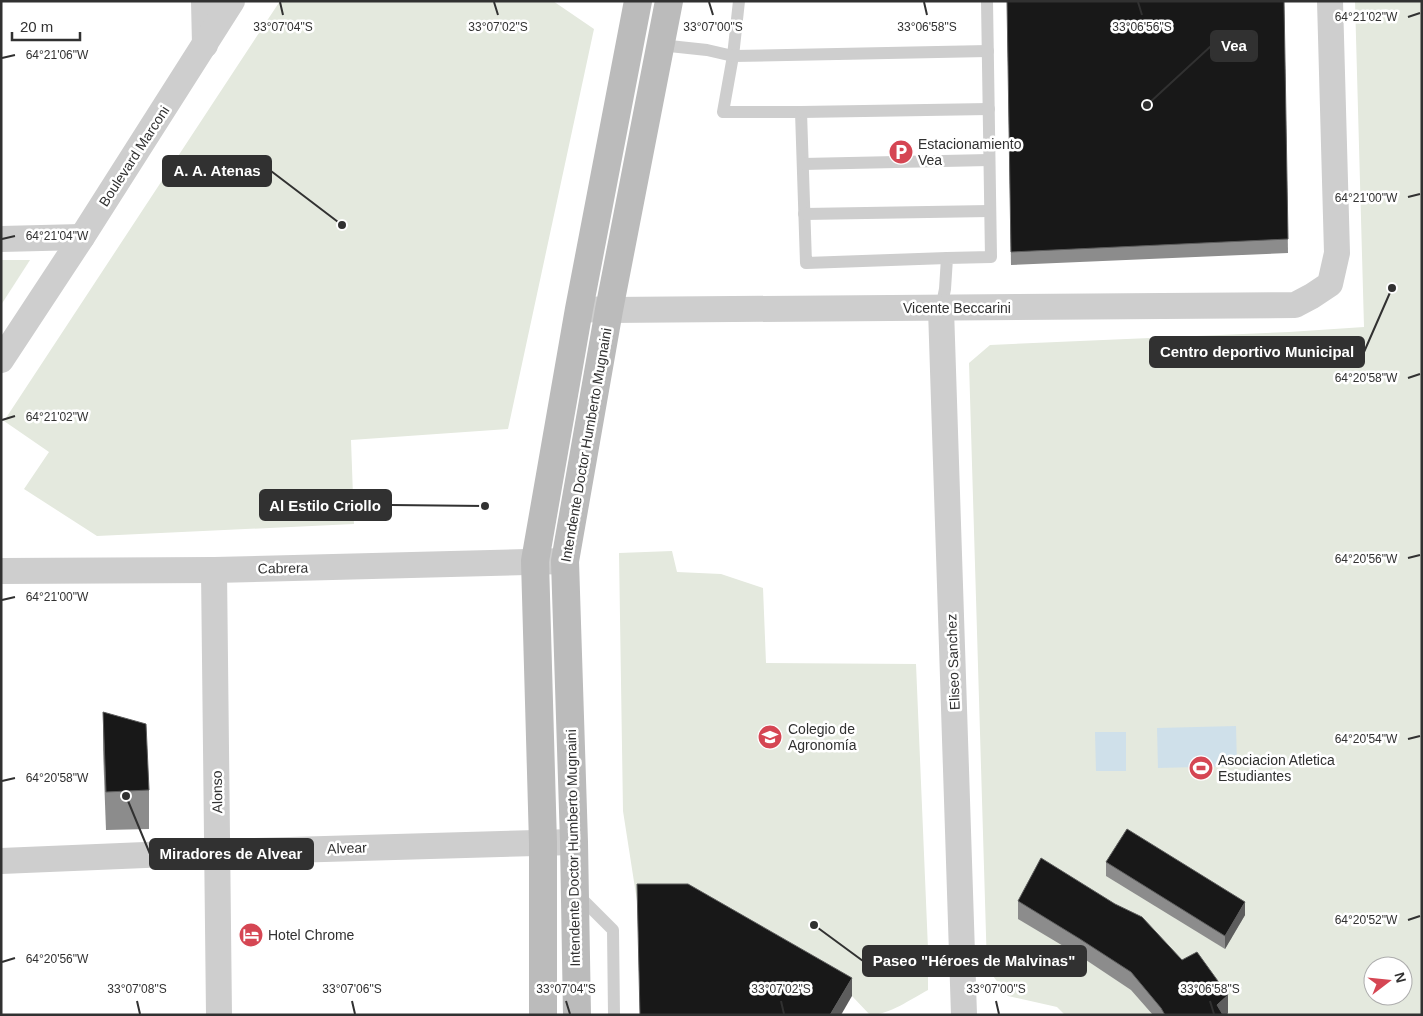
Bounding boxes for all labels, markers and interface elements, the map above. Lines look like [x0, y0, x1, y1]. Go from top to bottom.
scale bar [12, 10, 80, 42]
text: 64°21'02"W [1335, 10, 1398, 24]
text: 20 m [20, 18, 53, 35]
text: 33°07'04"S [253, 20, 313, 34]
text: 33°07'02"S [468, 20, 528, 34]
text: 33°07'00"S [683, 20, 743, 34]
text: 33°06'58"S [897, 20, 957, 34]
text: 33°06'56"S [1112, 20, 1172, 34]
callout: Vea [1211, 31, 1257, 61]
text: Vea [1221, 37, 1248, 54]
text: 64°21'06"W [26, 48, 89, 62]
street label: Boulevard Marconi [96, 103, 172, 209]
place label: Estacionamiento Vea [918, 136, 1022, 168]
parking icon: Estacionamiento Vea [888, 139, 914, 165]
callout: A. A. Atenas [163, 156, 271, 186]
text: A. A. Atenas [173, 162, 261, 179]
text: 64°21'00"W [1335, 191, 1398, 205]
text: 64°21'04"W [26, 229, 89, 243]
street label: Vicente Beccarini [903, 300, 1011, 316]
street label: Intendente Doctor Humberto Mugnaini [558, 327, 614, 563]
callout: Centro deportivo Municipal [1150, 337, 1364, 367]
text: Centro deportivo Municipal [1160, 343, 1354, 360]
text: 64°20'58"W [1335, 371, 1398, 385]
text: 64°21'02"W [26, 410, 89, 424]
callout: Al Estilo Criollo [260, 490, 391, 520]
text: Al Estilo Criollo [269, 497, 381, 514]
text: 64°20'56"W [1335, 552, 1398, 566]
street label: Cabrera [258, 560, 309, 576]
text: 64°21'00"W [26, 590, 89, 604]
street label: Eliseo Sanchez [943, 613, 963, 711]
place label: Colegio de Agronomía [788, 721, 857, 753]
school or university icon: Colegio de Agronomía [757, 724, 783, 750]
street label: Intendente Doctor Humberto Mugnaini [563, 729, 583, 967]
text: 64°20'54"W [1335, 732, 1398, 746]
place label: Asociacion Atletica Estudiantes [1218, 752, 1335, 784]
sports icon: Asociacion Atletica Estudiantes [1188, 755, 1214, 781]
street label: Alonso [209, 770, 225, 814]
text: 64°20'58"W [26, 771, 89, 785]
callout: Miradores de Alvear [150, 839, 313, 869]
street label: Alvear [327, 839, 367, 857]
text: Miradores de Alvear [160, 845, 303, 862]
text: 64°20'52"W [1335, 913, 1398, 927]
hotel icon: Hotel Chrome [238, 922, 264, 948]
place label: Hotel Chrome [268, 927, 355, 943]
callout: Paseo "Héroes de Malvinas" [863, 946, 1086, 976]
text: 64°20'56"W [26, 952, 89, 966]
text: Paseo "Héroes de Malvinas" [873, 952, 1075, 969]
north arrow [1363, 956, 1413, 1006]
text: N [1391, 970, 1410, 984]
text: 33°07'08"S [107, 982, 167, 996]
text: 33°07'06"S [322, 982, 382, 996]
text: 33°07'04"S [536, 982, 596, 996]
text: 33°07'02"S [751, 982, 811, 996]
text: 33°07'00"S [966, 982, 1026, 996]
text: 33°06'58"S [1180, 982, 1240, 996]

